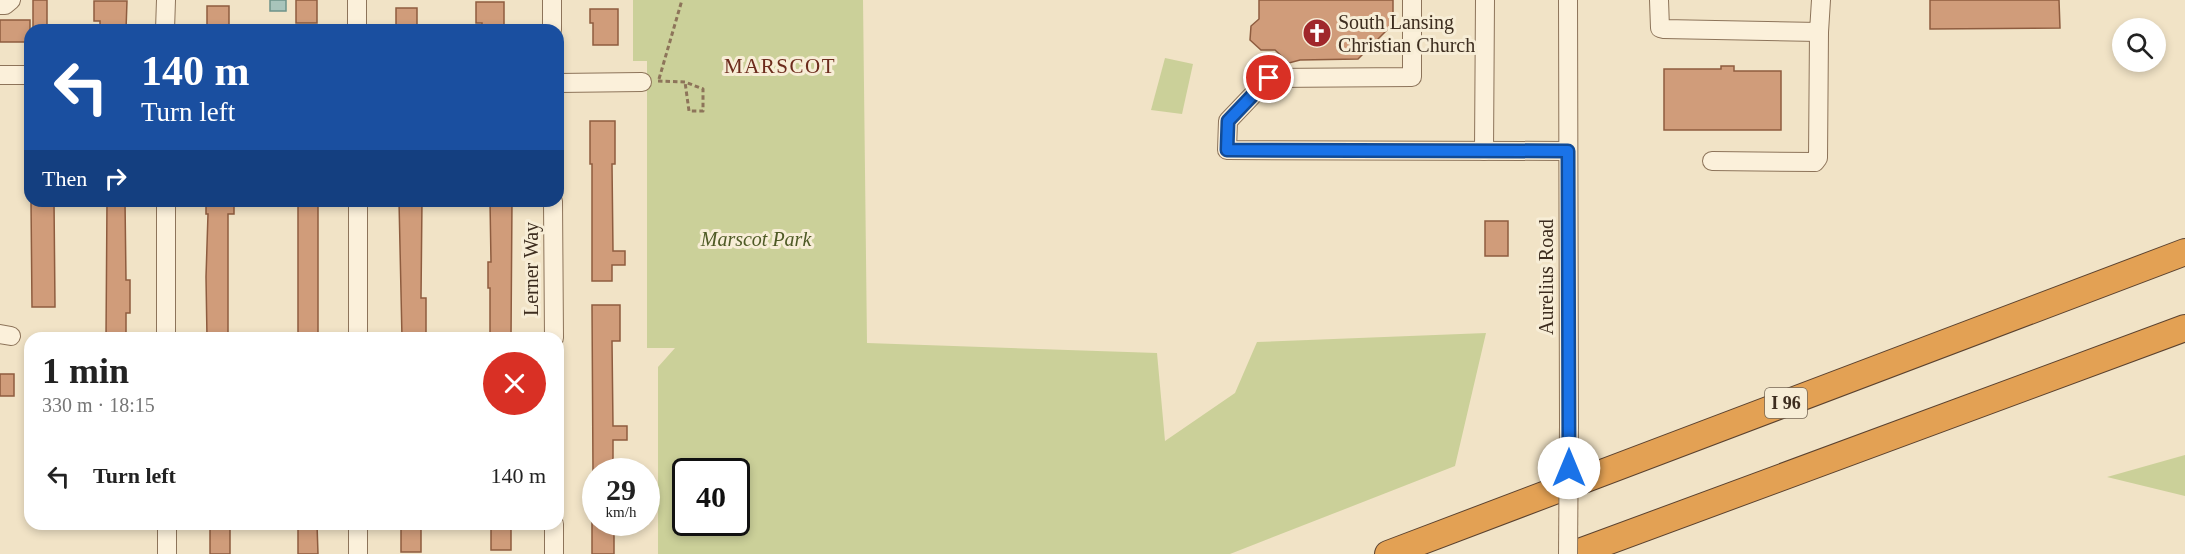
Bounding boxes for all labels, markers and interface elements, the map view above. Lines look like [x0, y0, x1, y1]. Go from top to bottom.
place label: South Lansing Christian Church [1338, 11, 1475, 56]
church icon: South Lansing Christian Church [1301, 17, 1333, 49]
map controls [2112, 18, 2166, 72]
button: search [2112, 18, 2166, 72]
icon: left [42, 48, 120, 126]
text: 140 m [141, 48, 250, 94]
pin [1243, 52, 1294, 103]
district label: MARSCOT [724, 54, 836, 78]
icon: arrive [1252, 61, 1285, 94]
text: Turn left [141, 97, 235, 127]
icon: right [99, 162, 132, 195]
text: Then [42, 166, 87, 191]
street label: Aurelius Road [1535, 219, 1557, 335]
street label: Lerner Way [520, 222, 543, 316]
park label: Marscot Park [700, 228, 812, 250]
text: 1 min [42, 351, 129, 391]
button: close [483, 352, 546, 415]
road number: I 96 [1765, 388, 1807, 418]
text: 330 m · 18:15 [42, 394, 155, 416]
position arrow [1537, 436, 1601, 500]
speed limit sign: 40 [672, 458, 750, 536]
icon: left [42, 460, 75, 493]
text: Turn left [93, 463, 176, 488]
text: 140 m [490, 463, 546, 488]
text: 29 [606, 473, 636, 506]
text: km/h [606, 504, 636, 520]

